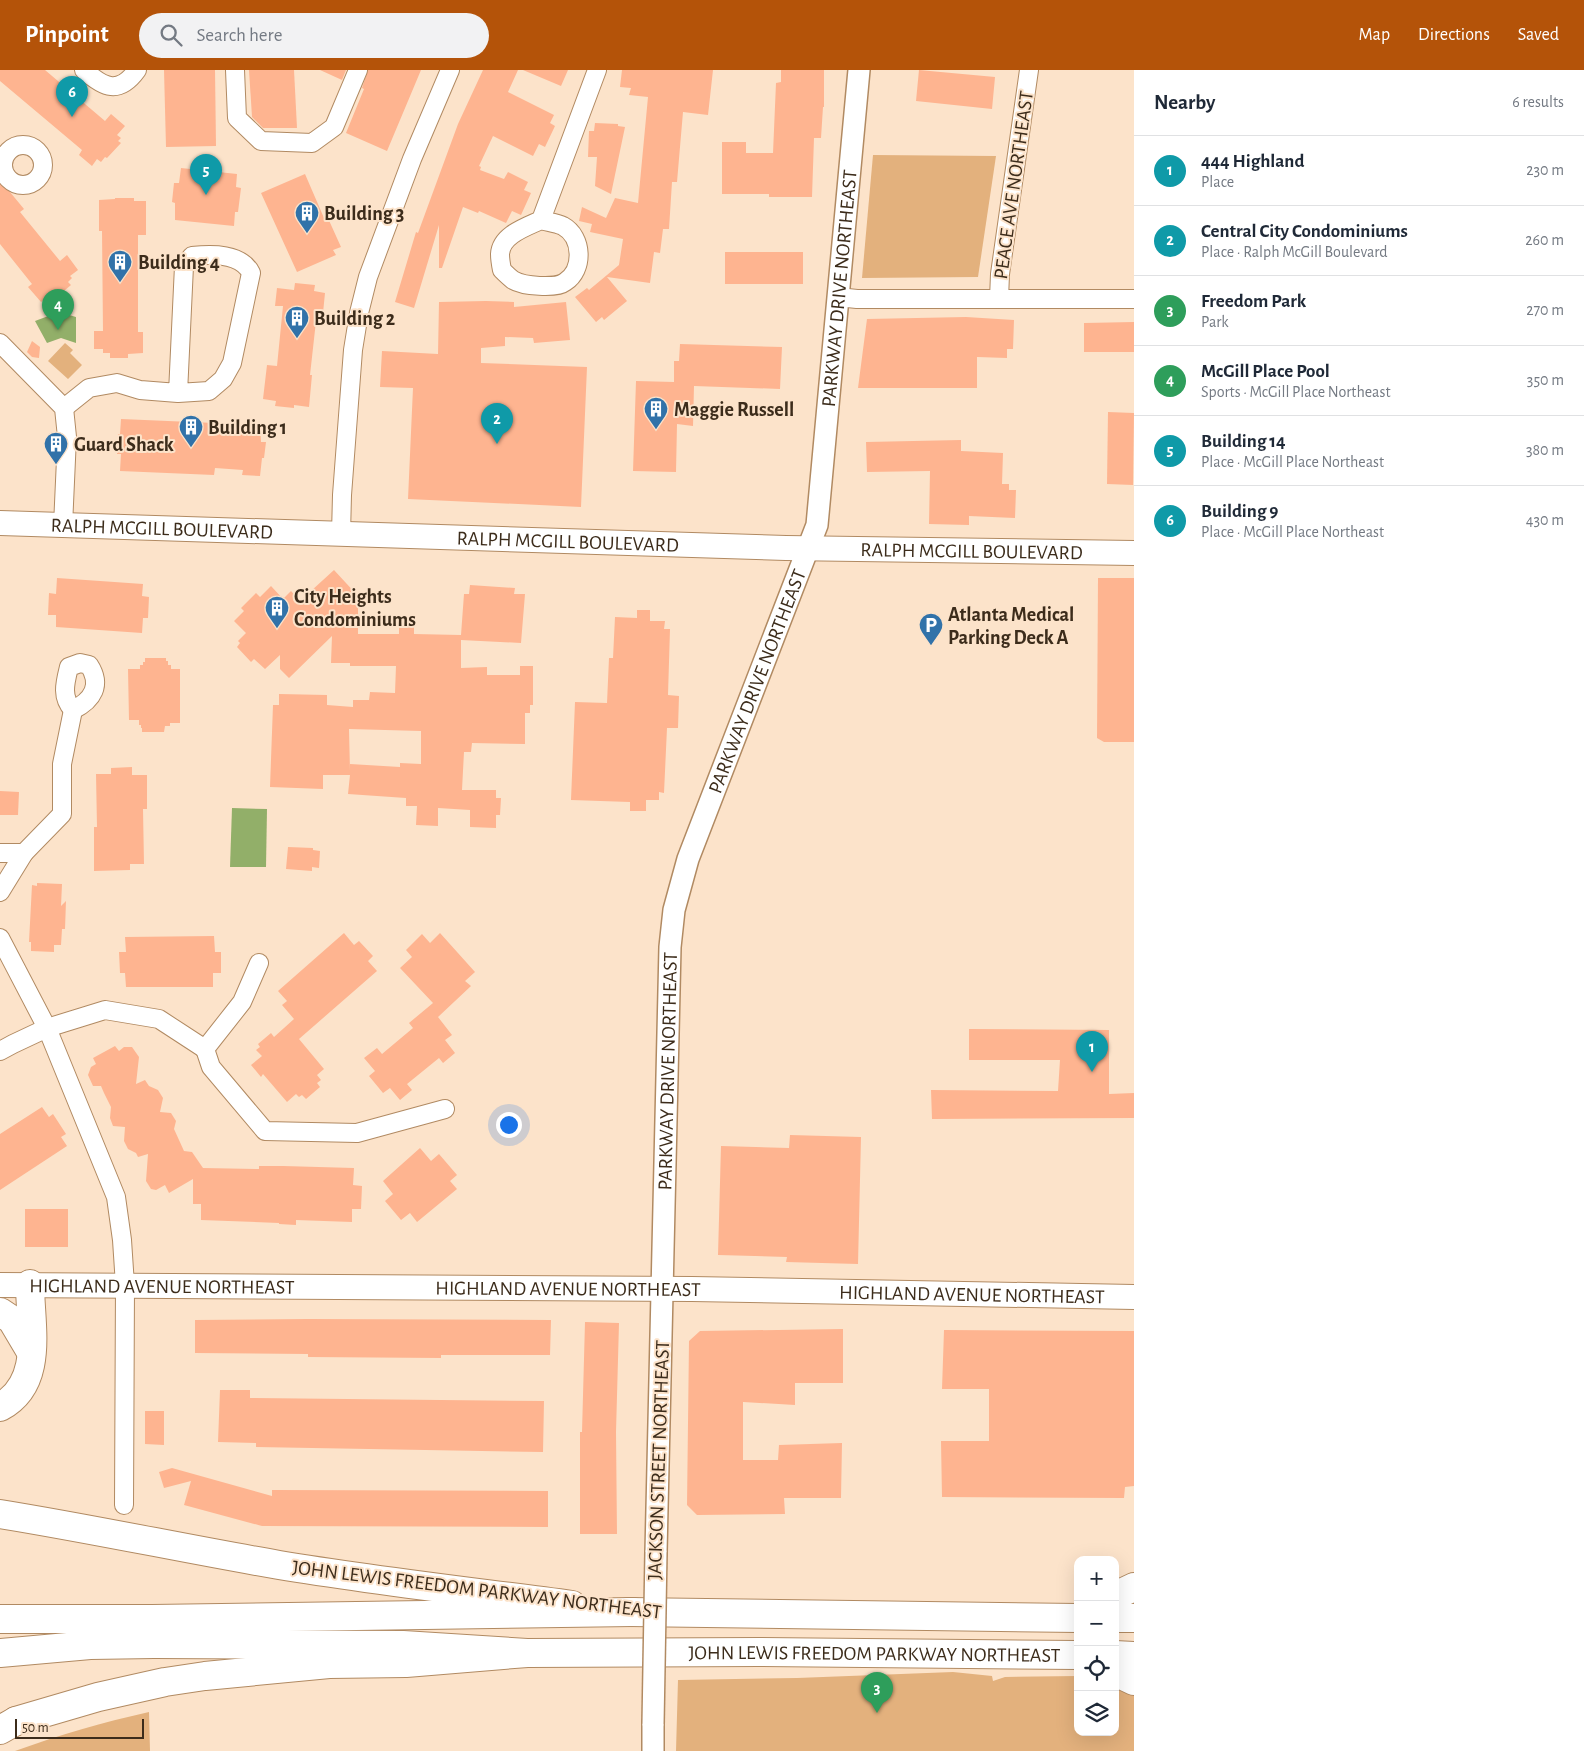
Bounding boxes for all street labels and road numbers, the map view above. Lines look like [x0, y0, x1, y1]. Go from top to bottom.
street label: PEACE AVE NORTHEAST [991, 89, 1037, 281]
street label: PARKWAY DRIVE NORTHEAST [819, 169, 861, 408]
street label: RALPH MCGILL BOULEVARD [50, 516, 273, 543]
street label: RALPH MCGILL BOULEVARD [456, 529, 679, 556]
street label: RALPH MCGILL BOULEVARD [860, 540, 1083, 563]
street label: PARKWAY DRIVE NORTHEAST [705, 567, 810, 796]
street label: PARKWAY DRIVE NORTHEAST [655, 952, 681, 1190]
street label: HIGHLAND AVENUE NORTHEAST [29, 1276, 295, 1298]
street label: HIGHLAND AVENUE NORTHEAST [435, 1279, 701, 1300]
street label: HIGHLAND AVENUE NORTHEAST [839, 1283, 1105, 1307]
street label: JACKSON STREET NORTHEAST [645, 1339, 673, 1580]
street label: JOHN LEWIS FREEDOM PARKWAY NORTHEAST [291, 1557, 663, 1623]
street label: JOHN LEWIS FREEDOM PARKWAY NORTHEAST [688, 1643, 1061, 1666]

